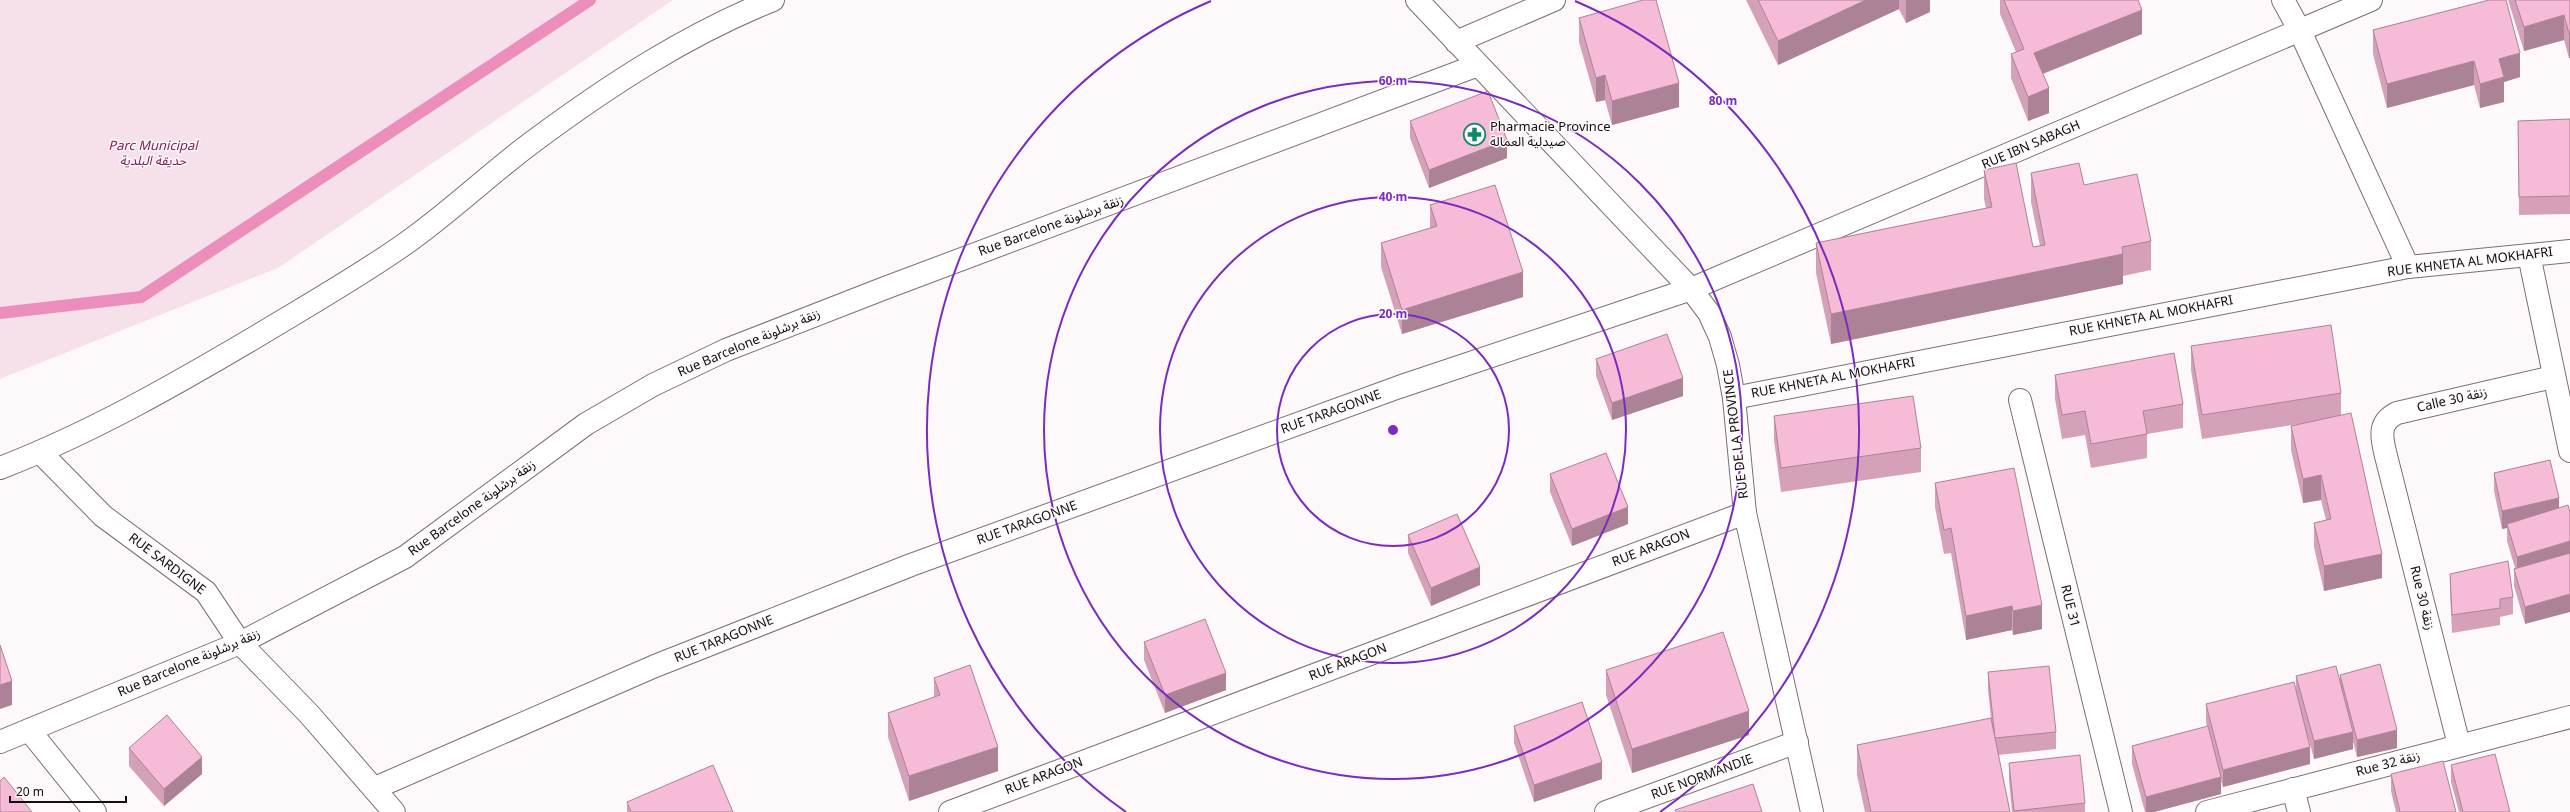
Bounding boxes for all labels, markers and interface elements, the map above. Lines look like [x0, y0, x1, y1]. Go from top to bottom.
text: 60 m [1379, 69, 1407, 94]
text: 80 m [1709, 89, 1737, 114]
street label: RUE IBN SABAGH [1977, 112, 2085, 178]
place label: Pharmacie Province صيدلية العمالة [1490, 113, 1610, 156]
pharmacy icon: Pharmacie Province صيدلية العمالة [1462, 121, 1488, 147]
park label: Parc Municipal حديقة البلدية [108, 132, 199, 175]
text: 40 m [1379, 185, 1407, 210]
street label: Rue Barcelone زنقة برشلونة [974, 187, 1128, 265]
street label: RUE KHNETA AL MOKHAFRI [2386, 238, 2554, 286]
street label: RUE KHNETA AL MOKHAFRI [2067, 286, 2235, 346]
street label: Rue Barcelone زنقة برشلونة [673, 300, 825, 386]
text: 20 m [1379, 302, 1407, 327]
street label: RUE KHNETA AL MOKHAFRI [1749, 348, 1917, 408]
street label: RUE DE LA PROVINCE [1714, 368, 1758, 500]
street label: Calle 30 زنقة [2414, 378, 2490, 422]
street label: RUE TARAGONNE [1277, 381, 1385, 443]
centre of rings [1386, 423, 1400, 437]
street label: Rue Barcelone زنقة برشلونة [402, 452, 542, 564]
street label: RUE TARAGONNE [973, 492, 1081, 554]
street label: RUE ARAGON [1608, 520, 1694, 576]
street label: RUE SARDIGNE [122, 525, 212, 603]
street label: Rue 30 زنقة [2400, 563, 2444, 633]
street label: RUE 31 [2051, 582, 2089, 630]
street label: RUE TARAGONNE [670, 606, 778, 672]
street label: Rue Barcelone زنقة برشلونة [113, 620, 265, 706]
street label: RUE ARAGON [1305, 634, 1391, 690]
street label: Rue 32 زنقة [2353, 742, 2423, 786]
street label: RUE NORMANDIE [1647, 745, 1757, 809]
street label: RUE ARAGON [1001, 748, 1087, 804]
scale bar [10, 778, 126, 804]
text: 20 m [16, 780, 44, 805]

